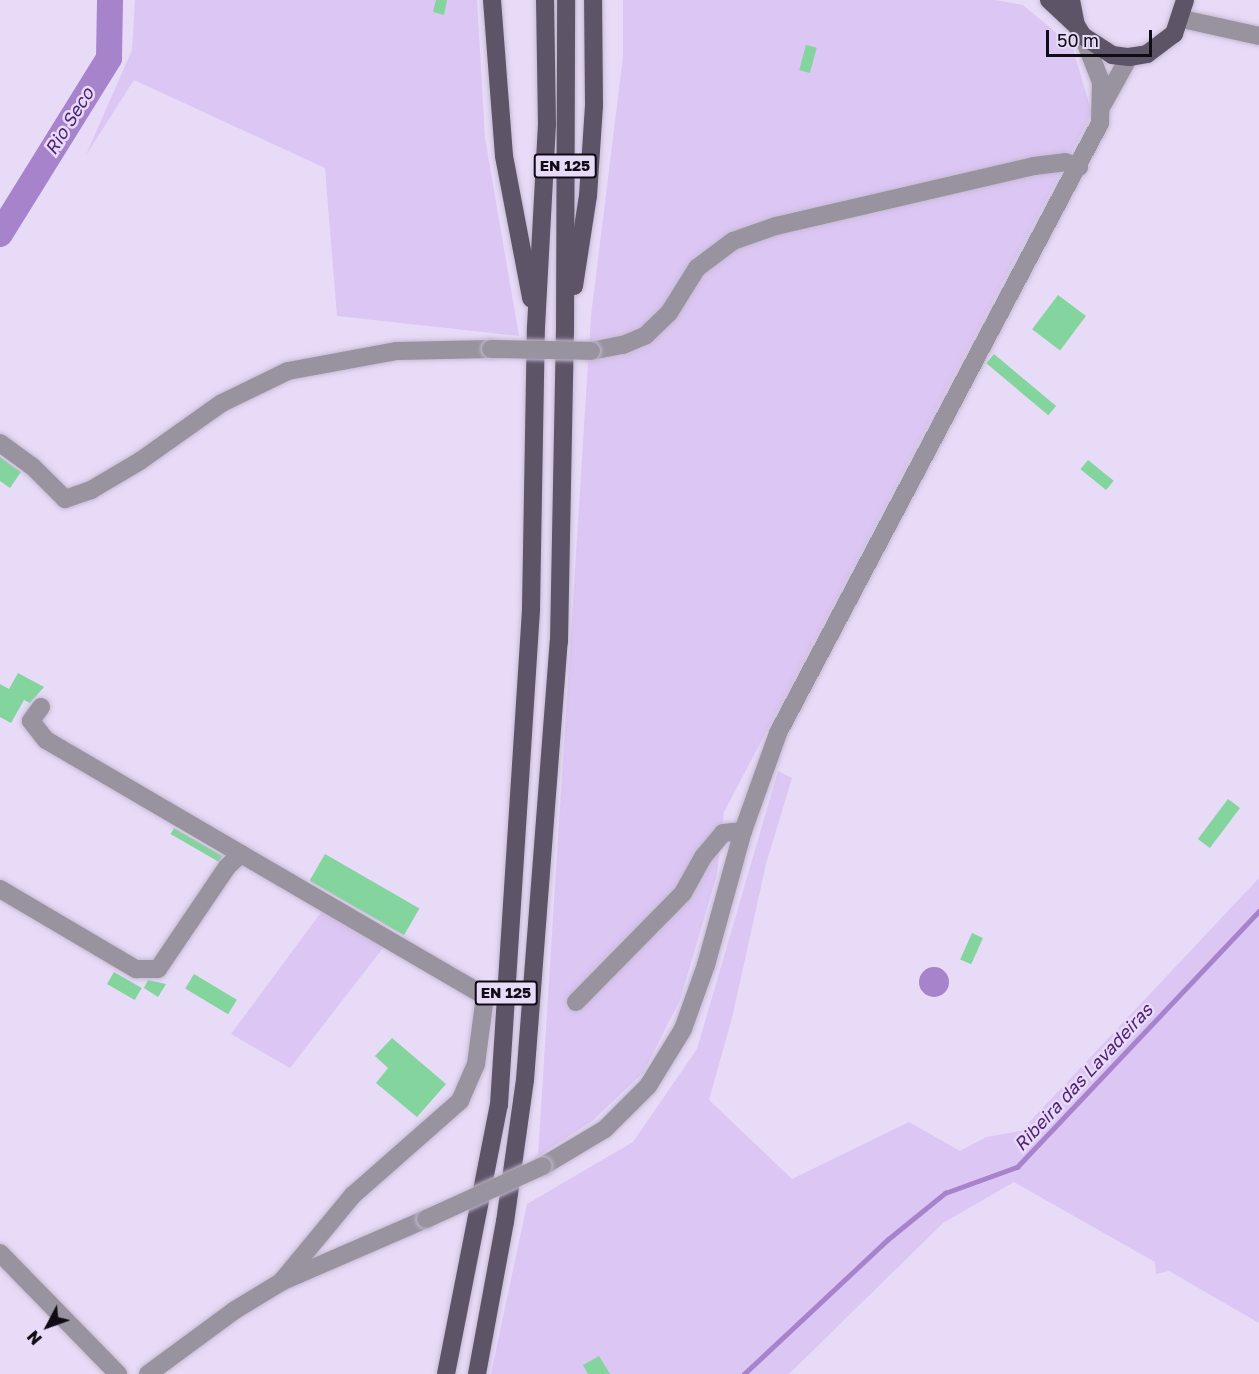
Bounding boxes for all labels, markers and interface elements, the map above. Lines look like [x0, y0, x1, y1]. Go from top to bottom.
scale bar [1049, 18, 1156, 56]
text: 50 m [1057, 29, 1099, 51]
water label: Rio Seco [40, 84, 98, 158]
road number: EN 125 [534, 154, 596, 178]
road number: EN 125 [474, 981, 538, 1005]
water label: Ribeira das Lavadeiras [1009, 999, 1157, 1155]
north arrow [18, 1296, 78, 1356]
text: N [23, 1327, 46, 1349]

